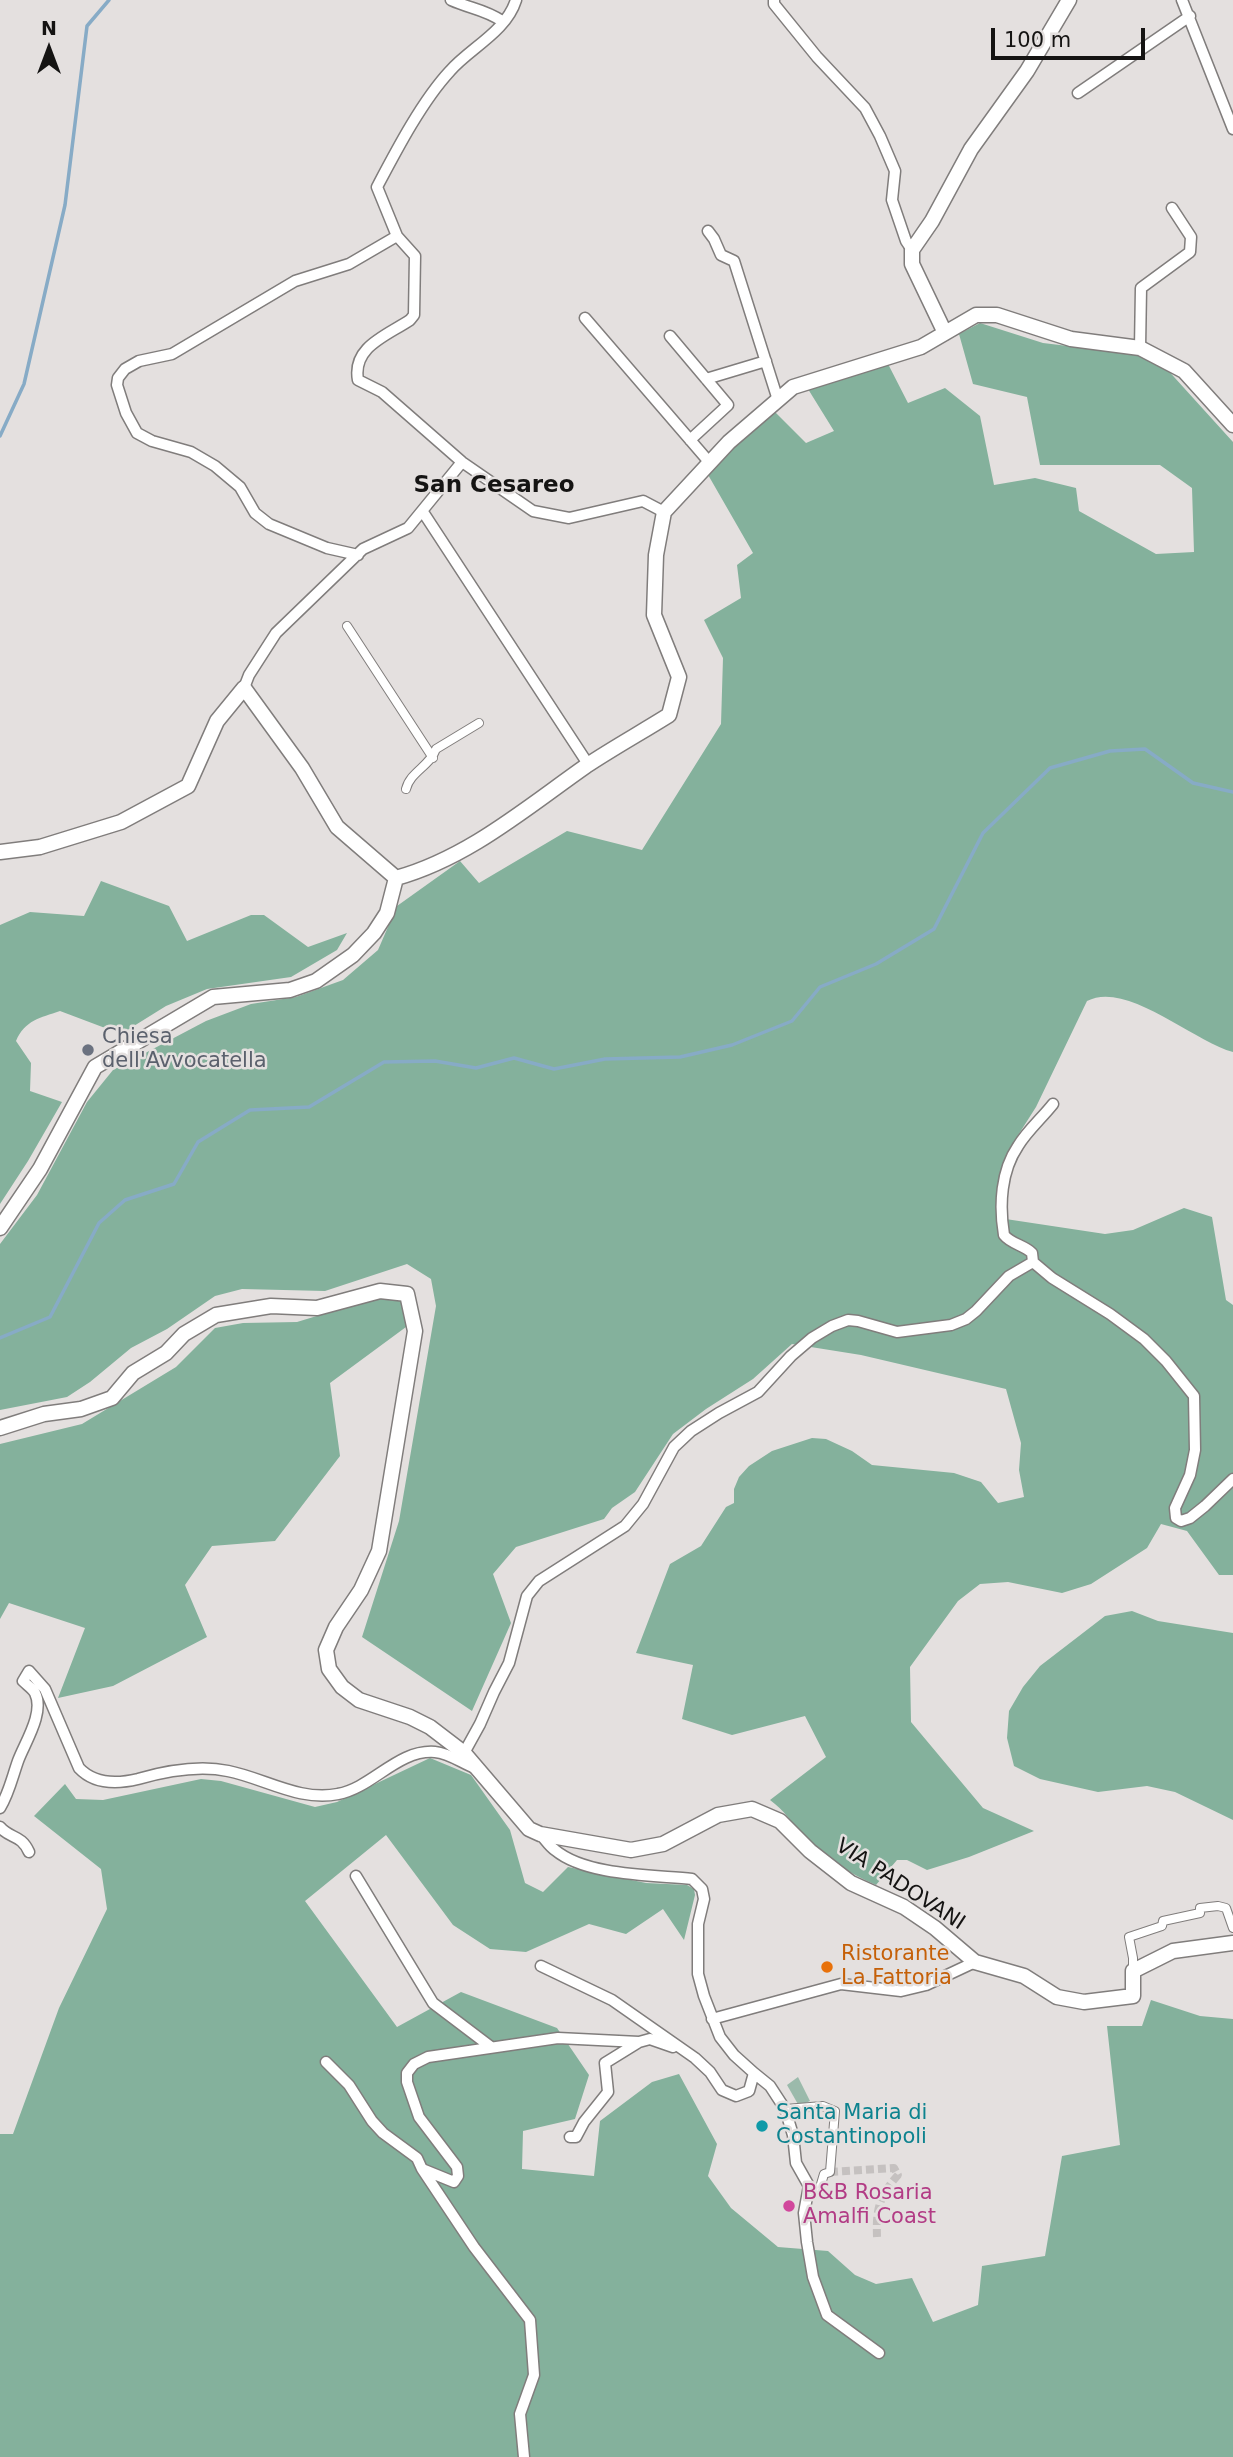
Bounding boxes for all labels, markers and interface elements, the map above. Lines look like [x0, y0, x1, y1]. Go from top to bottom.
north arrow [14, 14, 84, 84]
scale bar [995, 14, 1149, 58]
text: N [41, 17, 57, 39]
text: 100 m [1004, 28, 1071, 52]
district label: San Cesareo [414, 472, 574, 500]
place label: Chiesa dell'Avvocatella [102, 1025, 267, 1075]
marker: Chiesa dell'Avvocatella [80, 1042, 96, 1058]
street label: VIA PADOVANI [831, 1834, 969, 1936]
place label: Ristorante La Fattoria [841, 1942, 952, 1992]
marker: Ristorante La Fattoria [819, 1959, 835, 1975]
place label: Santa Maria di Costantinopoli [776, 2101, 927, 2151]
marker: Santa Maria di Costantinopoli [754, 2118, 770, 2134]
place label: B&B Rosaria Amalfi Coast [803, 2181, 936, 2231]
marker: B&B Rosaria Amalfi Coast [781, 2198, 797, 2214]

